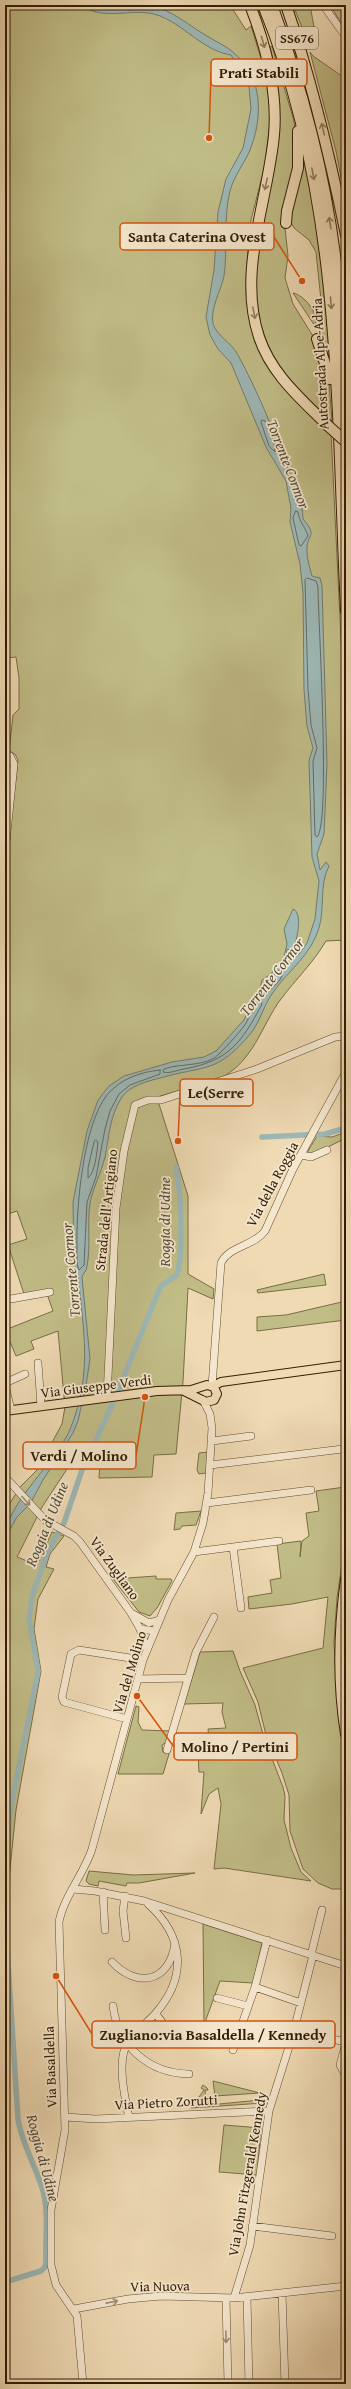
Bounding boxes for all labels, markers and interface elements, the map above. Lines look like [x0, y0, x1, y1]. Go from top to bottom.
road number: SS676 [276, 27, 318, 49]
one-way arrow [260, 35, 267, 48]
callout: Prati Stabili [211, 59, 307, 86]
text: Prati Stabili [219, 62, 299, 83]
one-way arrow [319, 123, 327, 136]
one-way arrow [309, 167, 317, 180]
one-way arrow [262, 177, 270, 190]
one-way arrow [326, 217, 334, 230]
callout: Santa Caterina Ovest [120, 223, 274, 250]
text: Santa Caterina Ovest [128, 226, 266, 247]
one-way arrow [328, 296, 335, 309]
street label: Autostrada Alpe-Adria [307, 297, 333, 430]
one-way arrow [250, 306, 258, 319]
water label: Torrente Cormor [262, 416, 315, 512]
water label: Torrente Cormor [234, 933, 309, 1020]
callout: Le(Serre [180, 1079, 253, 1106]
text: Le(Serre [188, 1082, 244, 1103]
street label: Via della Roggia [241, 1137, 303, 1230]
street label: Strada dell'Artigiano [90, 1148, 122, 1272]
water label: Roggia di Udine [154, 1177, 175, 1268]
water label: Torrente Cormor [56, 1222, 85, 1318]
street label: Via Giuseppe Verdi [40, 1369, 153, 1403]
callout: Verdi / Molino [23, 1442, 136, 1469]
text: Verdi / Molino [30, 1445, 128, 1466]
water label: Roggia di Udine [20, 1478, 73, 1570]
one-way arrow [21, 1496, 31, 1506]
street label: Via Zugliano [85, 1532, 145, 1604]
street label: Via del Molino [107, 1628, 151, 1716]
callout: Molino / Pertini [174, 1733, 297, 1760]
text: Molino / Pertini [181, 1736, 289, 1757]
callout: Zugliano:via Basaldella / Kennedy [92, 2021, 335, 2048]
text: Zugliano:via Basaldella / Kennedy [100, 2024, 327, 2045]
street label: Via Basaldella [39, 2025, 61, 2108]
street label: Via Pietro Zorutti [114, 2089, 218, 2115]
street label: Via John Fitzgerald Kennedy [223, 2090, 271, 2258]
water label: Roggia di Udine [21, 2111, 65, 2204]
street label: Via Nuova [130, 2275, 190, 2297]
one-way arrow [106, 2298, 119, 2306]
one-way arrow [223, 2330, 230, 2343]

